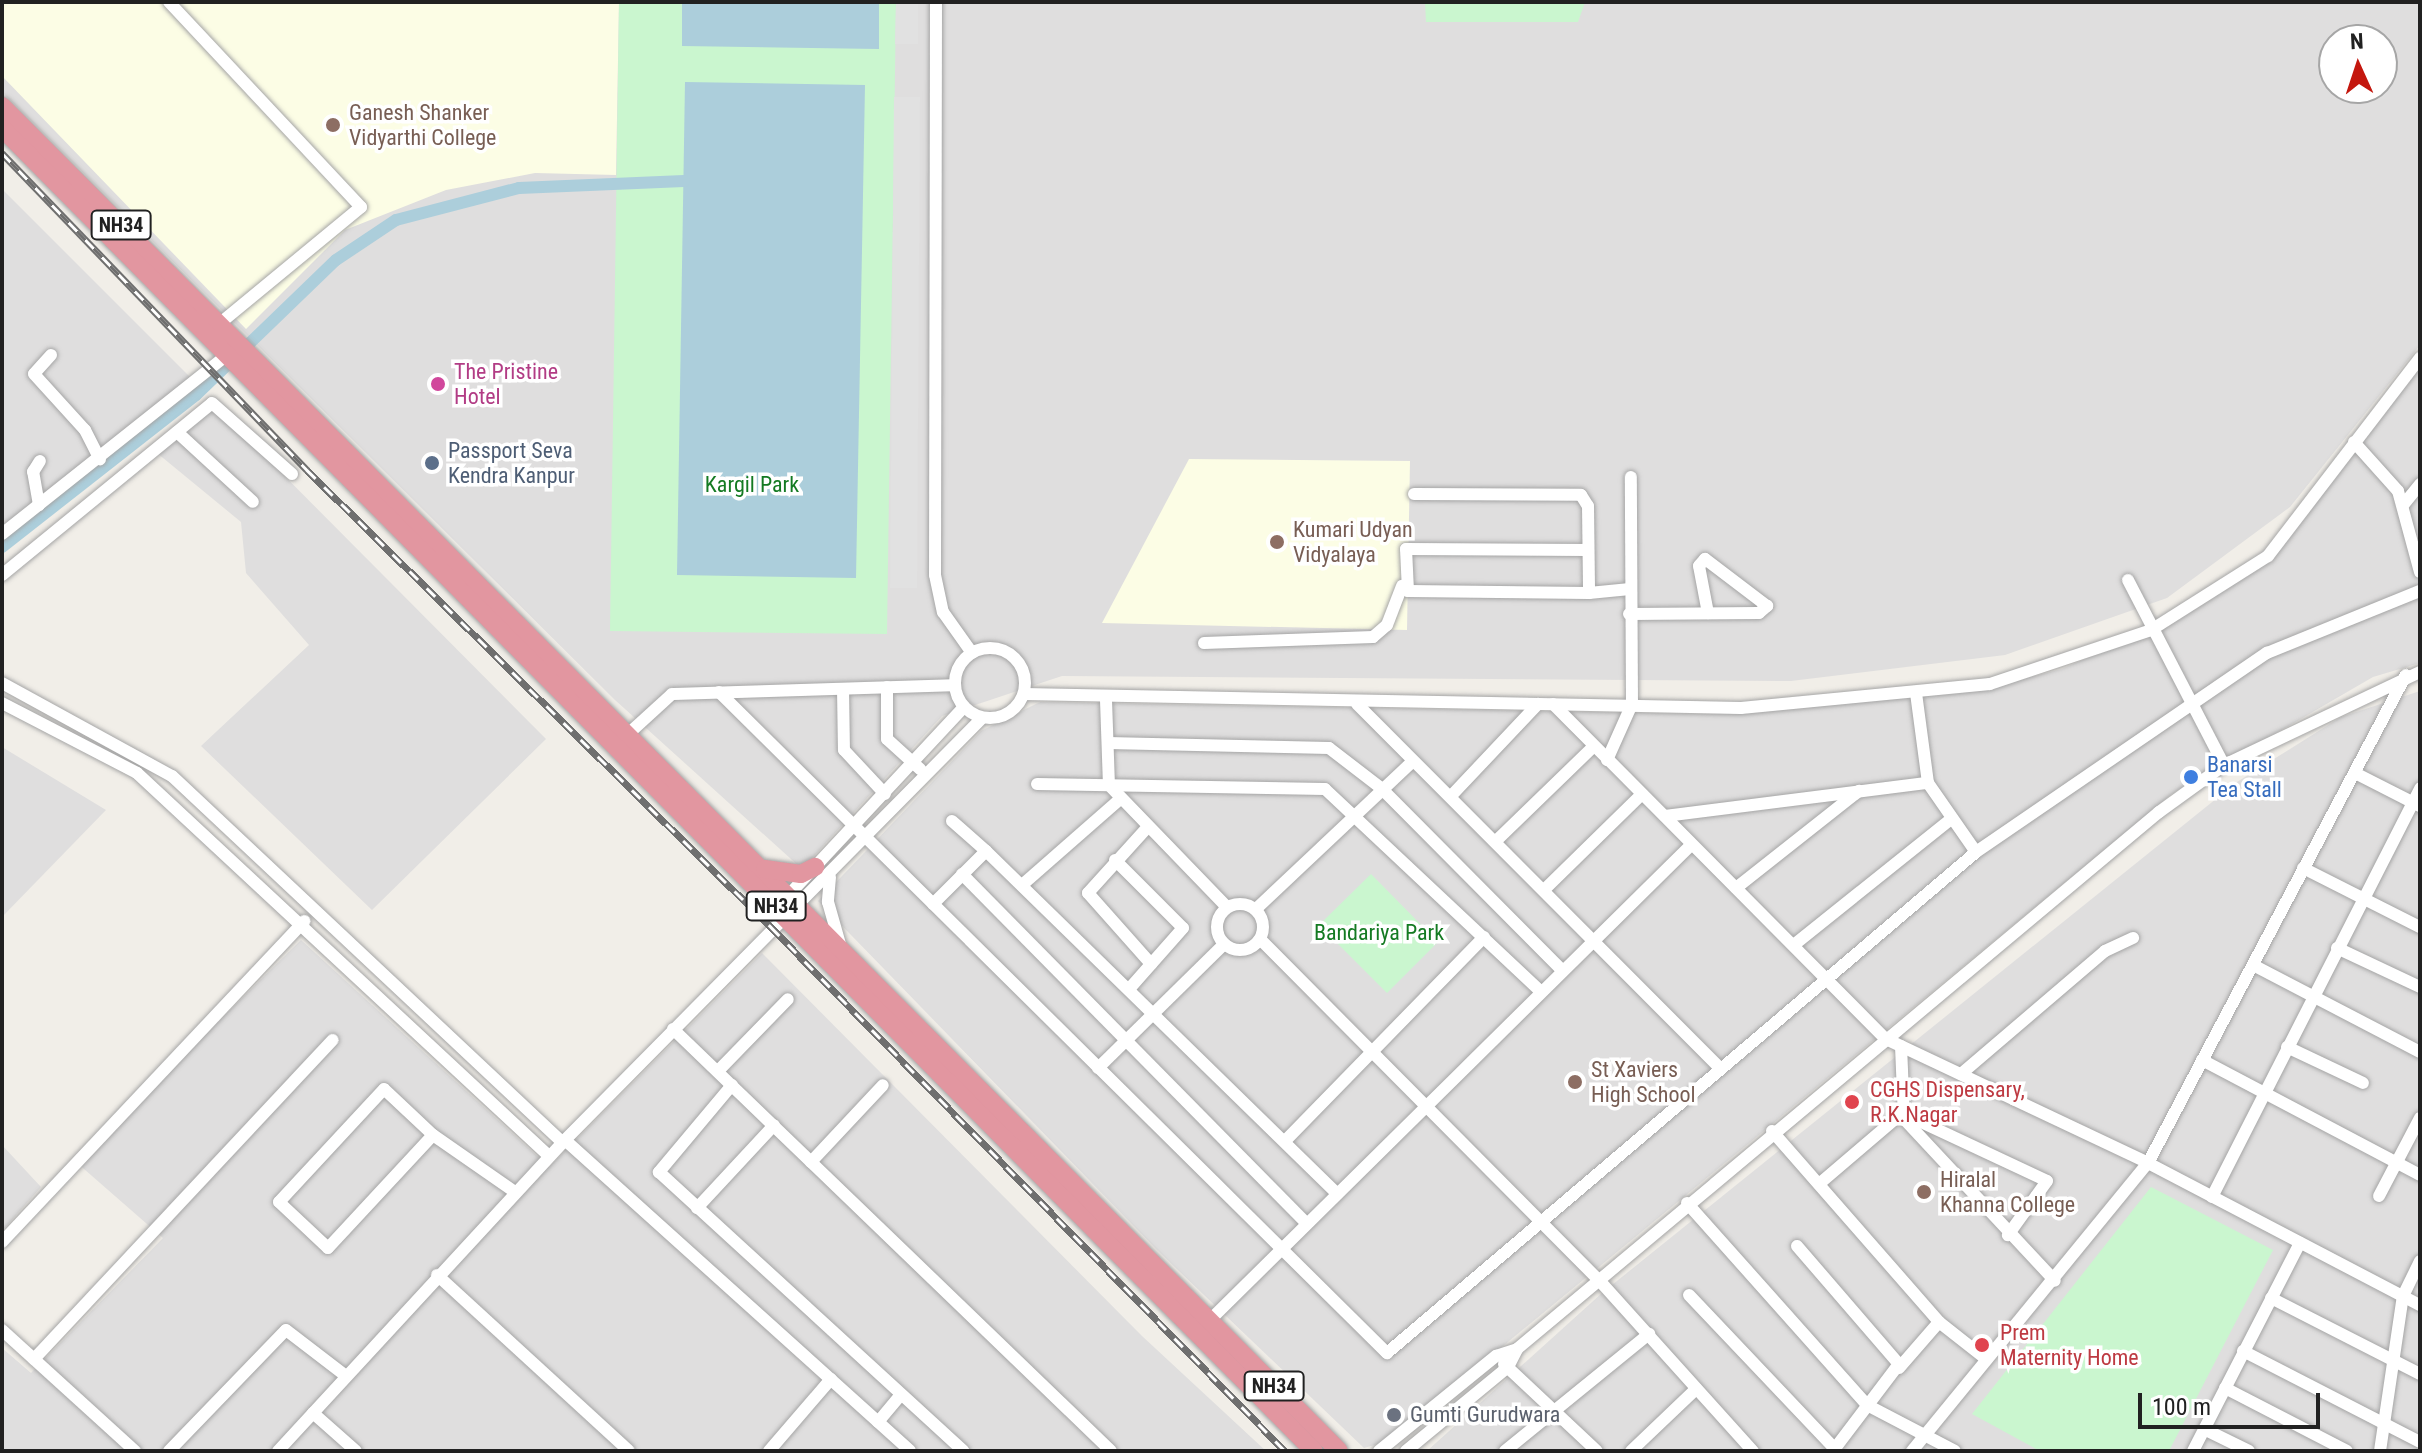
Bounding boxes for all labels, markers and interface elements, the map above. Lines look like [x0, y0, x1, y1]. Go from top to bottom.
north arrow [2318, 24, 2398, 104]
text: N [2349, 29, 2364, 54]
place label: Ganesh Shanker Vidyarthi College [349, 99, 496, 150]
marker: Ganesh Shanker Vidyarthi College [324, 116, 342, 134]
road number: NH34 [89, 209, 153, 241]
place label: The Pristine Hotel [454, 358, 558, 410]
marker: The Pristine Hotel [429, 375, 447, 393]
place label: Passport Seva Kendra Kanpur [448, 437, 575, 488]
marker: Passport Seva Kendra Kanpur [423, 454, 441, 472]
park label: Kargil Park [705, 472, 799, 498]
place label: Kumari Udyan Vidyalaya [1293, 516, 1413, 568]
marker: Kumari Udyan Vidyalaya [1268, 533, 1286, 551]
place label: Banarsi Tea Stall [2207, 751, 2282, 802]
marker: Banarsi Tea Stall [2182, 768, 2200, 786]
road number: NH34 [744, 890, 808, 922]
park label: Bandariya Park [1314, 920, 1444, 946]
place label: St Xaviers High School [1591, 1056, 1696, 1108]
marker: St Xaviers High School [1566, 1073, 1584, 1091]
place label: CGHS Dispensary, R.K.Nagar [1870, 1076, 2025, 1128]
marker: CGHS Dispensary, R.K.Nagar [1841, 1091, 1863, 1113]
place label: Hiralal Khanna College [1940, 1166, 2075, 1218]
marker: Hiralal Khanna College [1915, 1183, 1933, 1201]
place label: Prem Maternity Home [2000, 1319, 2139, 1370]
marker: Prem Maternity Home [1971, 1334, 1993, 1356]
road number: NH34 [1242, 1370, 1306, 1402]
scale bar [2142, 1377, 2324, 1427]
text: 100 m [2152, 1393, 2211, 1421]
place label: Gumti Gurudwara [1410, 1402, 1560, 1428]
marker: Gumti Gurudwara [1385, 1406, 1403, 1424]

